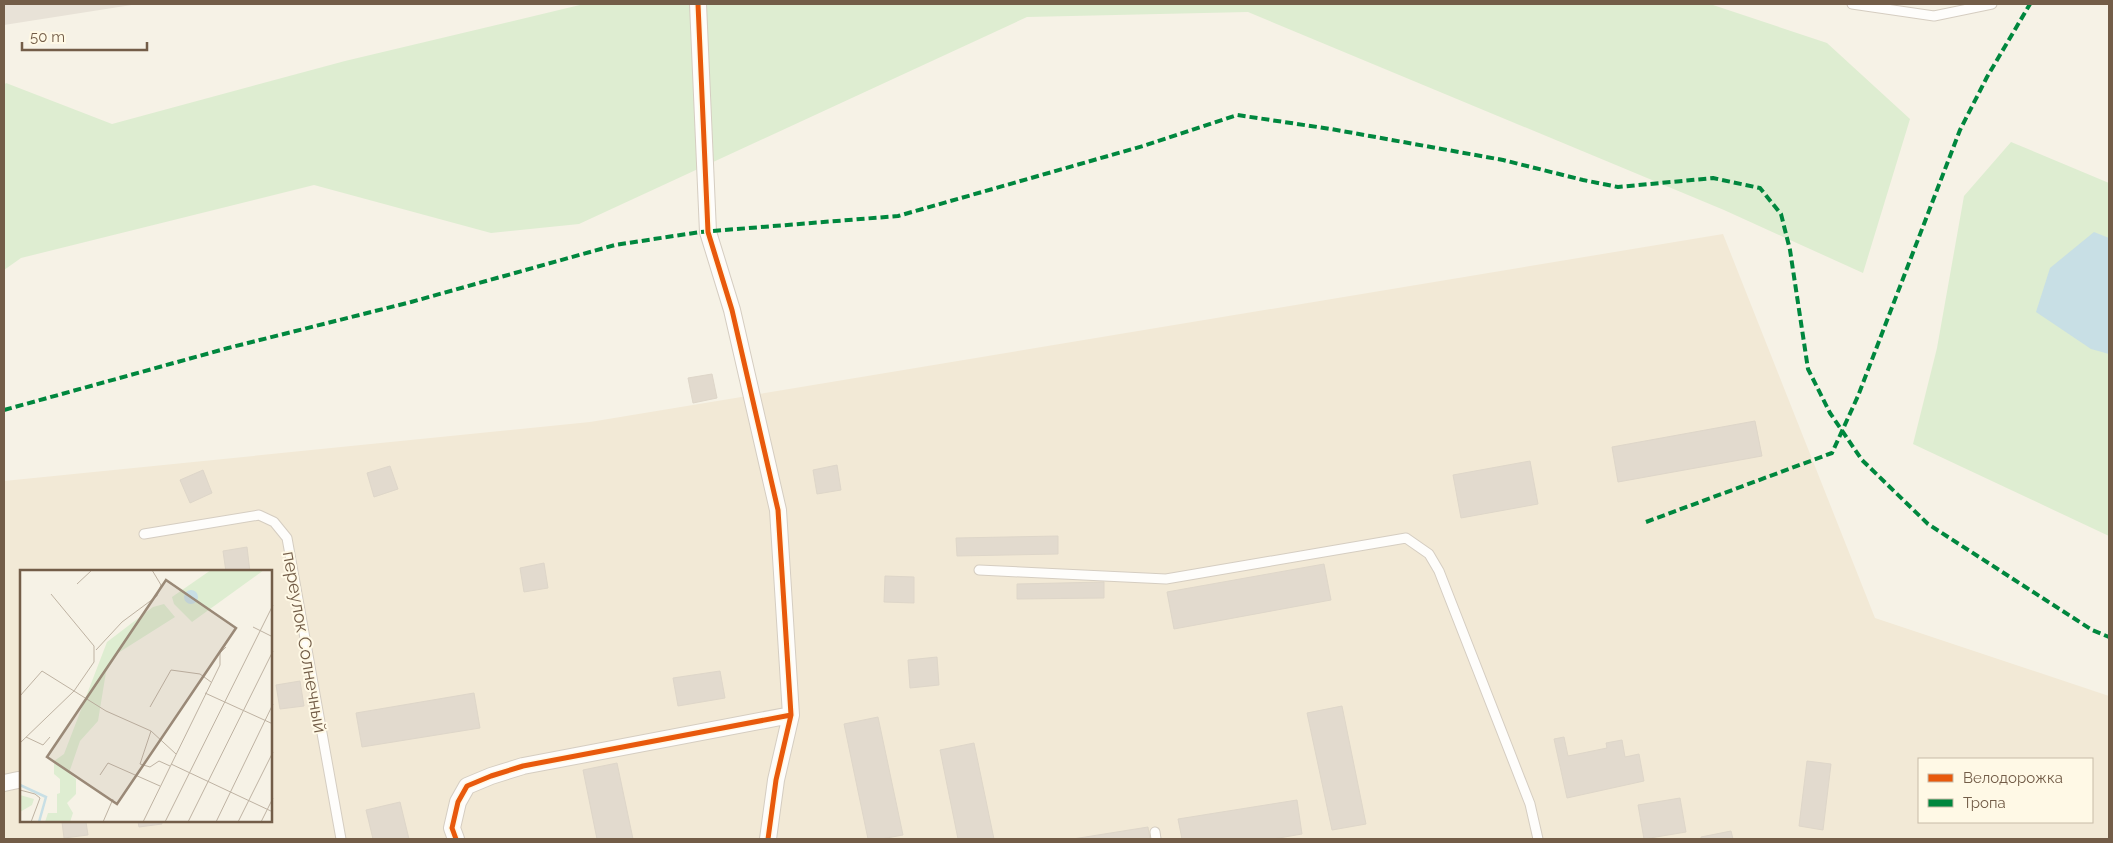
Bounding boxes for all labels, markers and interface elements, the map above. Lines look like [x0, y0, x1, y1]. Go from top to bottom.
scale bar [22, 20, 148, 52]
text: 50 m [30, 28, 65, 46]
street label: переулок Солнечный [279, 550, 331, 734]
inset map [20, 570, 272, 823]
legend [1918, 758, 2093, 823]
text: Велодорожка [1963, 769, 2063, 787]
text: Тропа [1963, 794, 2006, 812]

